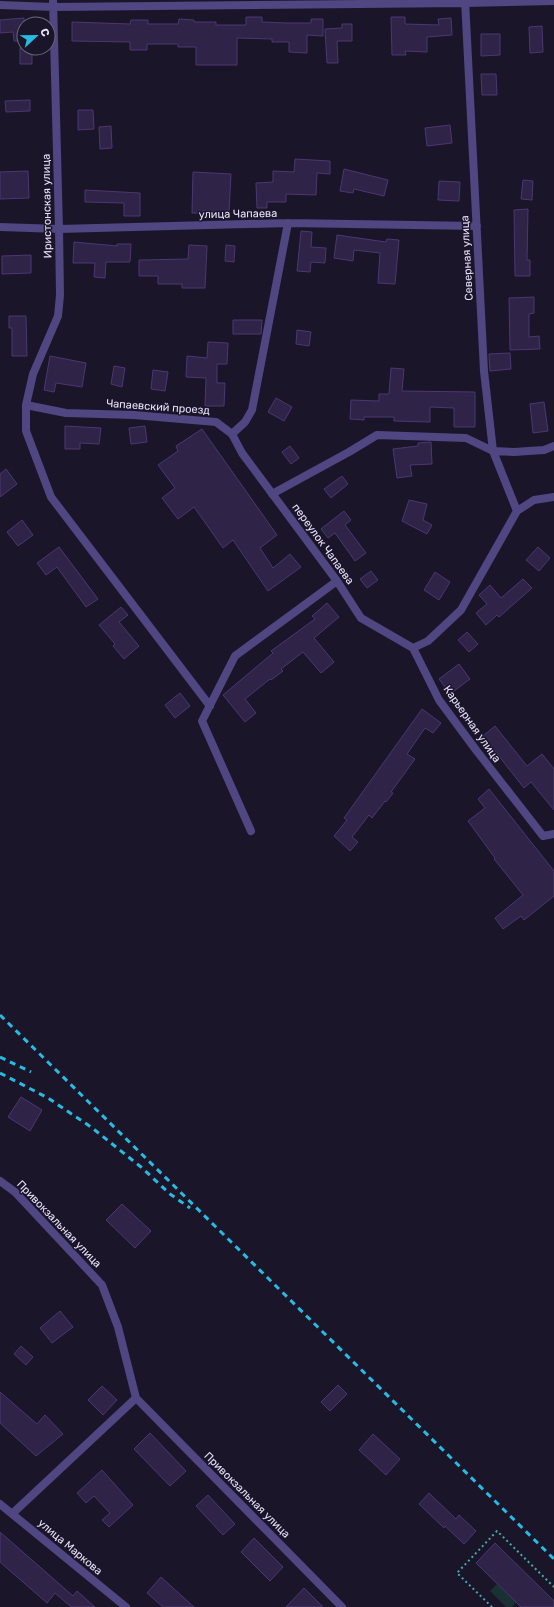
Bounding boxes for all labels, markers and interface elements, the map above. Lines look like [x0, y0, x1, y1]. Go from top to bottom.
north arrow [16, 16, 56, 56]
text: С [37, 26, 52, 39]
street label: Иристонская улица [40, 154, 54, 258]
street label: улица Чапаева [199, 207, 277, 221]
street label: Северная улица [458, 215, 476, 301]
street label: Чапаевский проезд [106, 397, 211, 417]
street label: переулок Чапаева [289, 501, 357, 587]
street label: Карьерная улица [441, 683, 503, 765]
street label: Привокзальная улица [14, 1178, 104, 1270]
street label: Привокзальная улица [201, 1449, 293, 1541]
street label: улица Маркова [35, 1516, 105, 1578]

